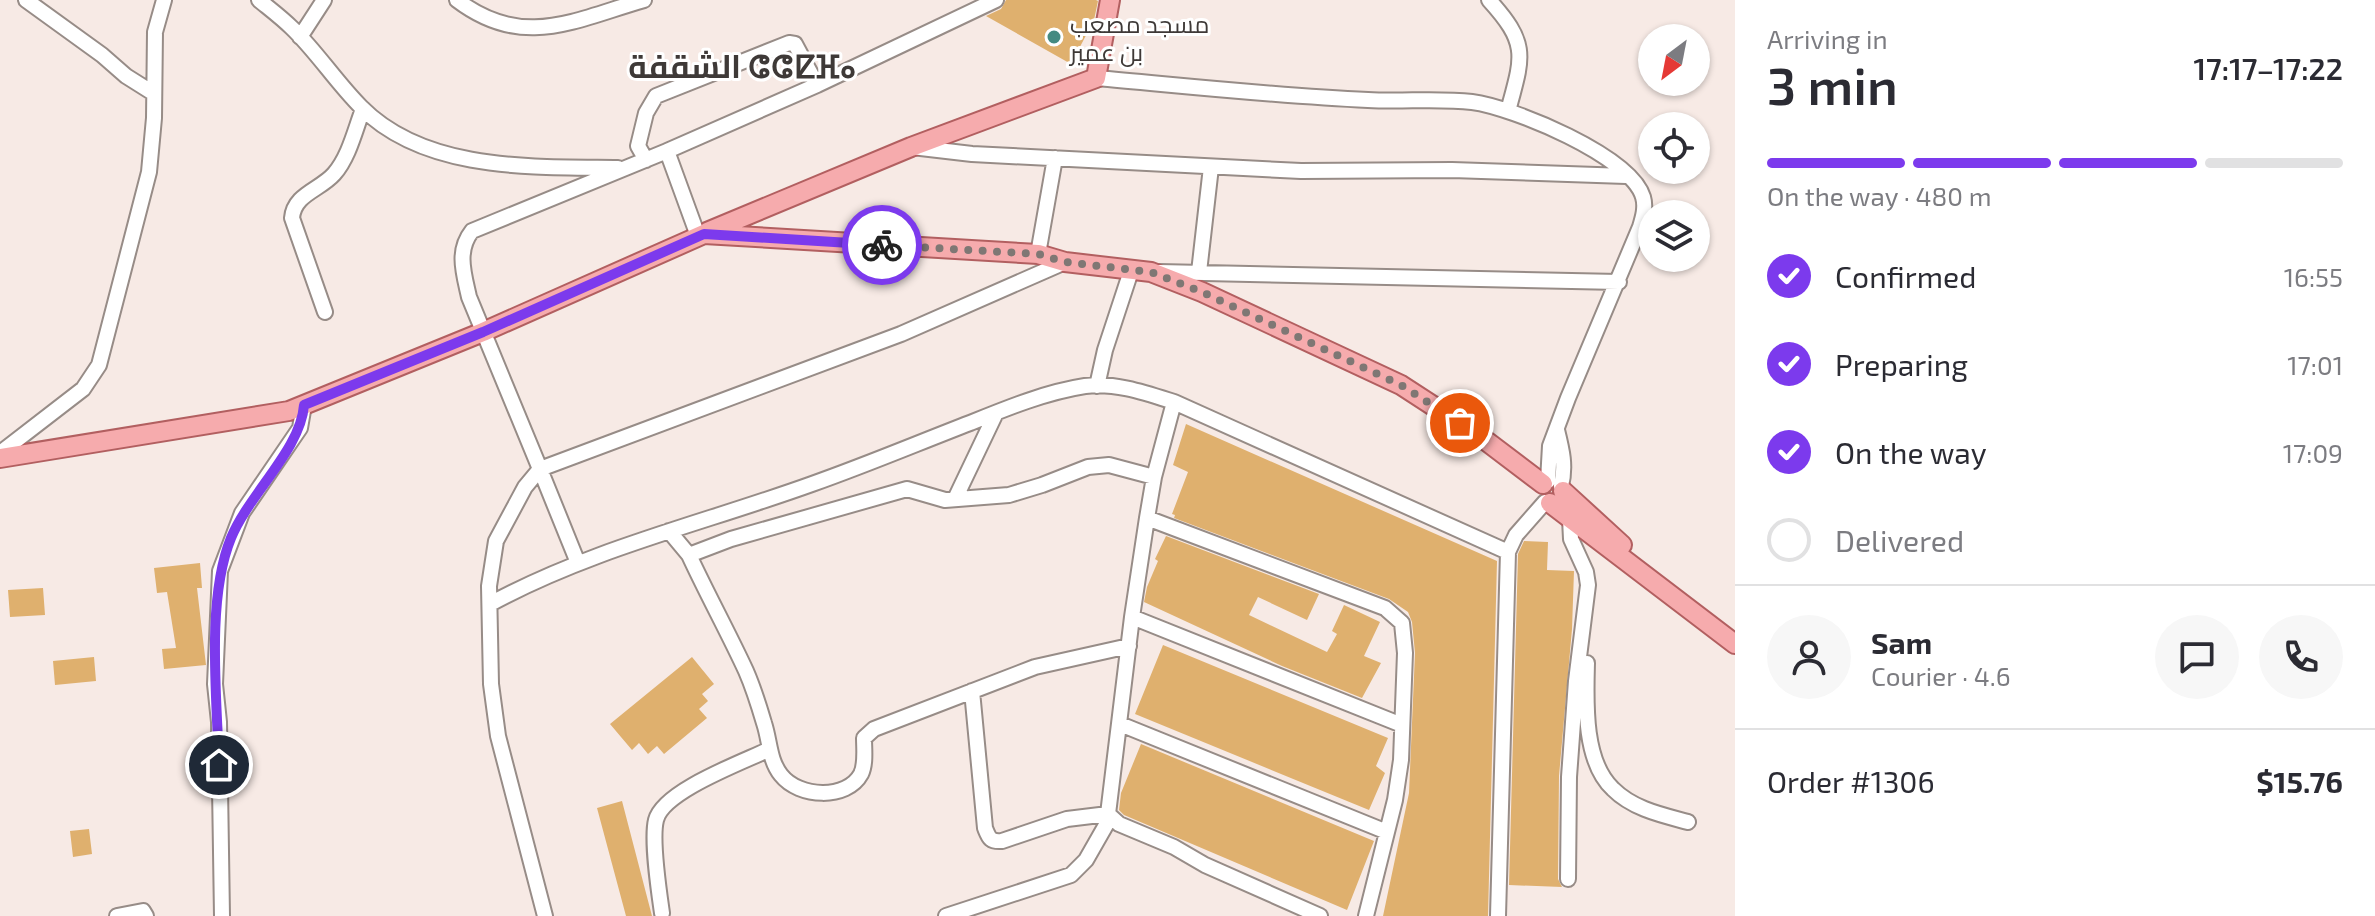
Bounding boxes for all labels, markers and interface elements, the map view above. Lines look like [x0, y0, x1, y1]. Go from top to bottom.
place label: مسجد مصعب بن عمير [1068, 9, 1209, 67]
text: Arriving in [1767, 23, 1888, 54]
north arrow [1638, 24, 1710, 96]
map controls [1638, 24, 1710, 272]
marker: مسجد مصعب بن عمير [1045, 28, 1063, 46]
district label: الشقفة ⵛⵛⵇⴼⴰ [628, 46, 856, 84]
text: 17:17–17:22 [2194, 50, 2343, 86]
text: 3 min [1767, 53, 1898, 115]
button: locate [1638, 112, 1710, 184]
text: On the way · 480 m [1767, 180, 1992, 211]
button: layers [1638, 200, 1710, 272]
courier [842, 205, 922, 285]
icon: bike [860, 223, 904, 267]
icon: check [1767, 254, 1811, 298]
text: Confirmed [1835, 258, 1976, 294]
text: 16:55 [2284, 261, 2343, 292]
icon: check [1767, 342, 1811, 386]
text: Preparing [1835, 346, 1968, 382]
text: 17:01 [2287, 349, 2343, 380]
pin [1426, 389, 1494, 457]
icon: bag [1438, 401, 1482, 445]
icon: check [1767, 430, 1811, 474]
text: On the way [1835, 434, 1987, 470]
text: 17:09 [2283, 437, 2343, 468]
text: Delivered [1835, 522, 1964, 558]
button: person [1767, 615, 1851, 699]
button: chat [2155, 615, 2239, 699]
button: phone [2259, 615, 2343, 699]
text: Sam [1871, 624, 1932, 660]
text: Courier · 4.6 [1871, 660, 2011, 691]
pin [185, 731, 253, 799]
icon: home [197, 743, 241, 787]
text: Order #1306 [1767, 763, 1935, 799]
text: $15.76 [2256, 763, 2343, 799]

